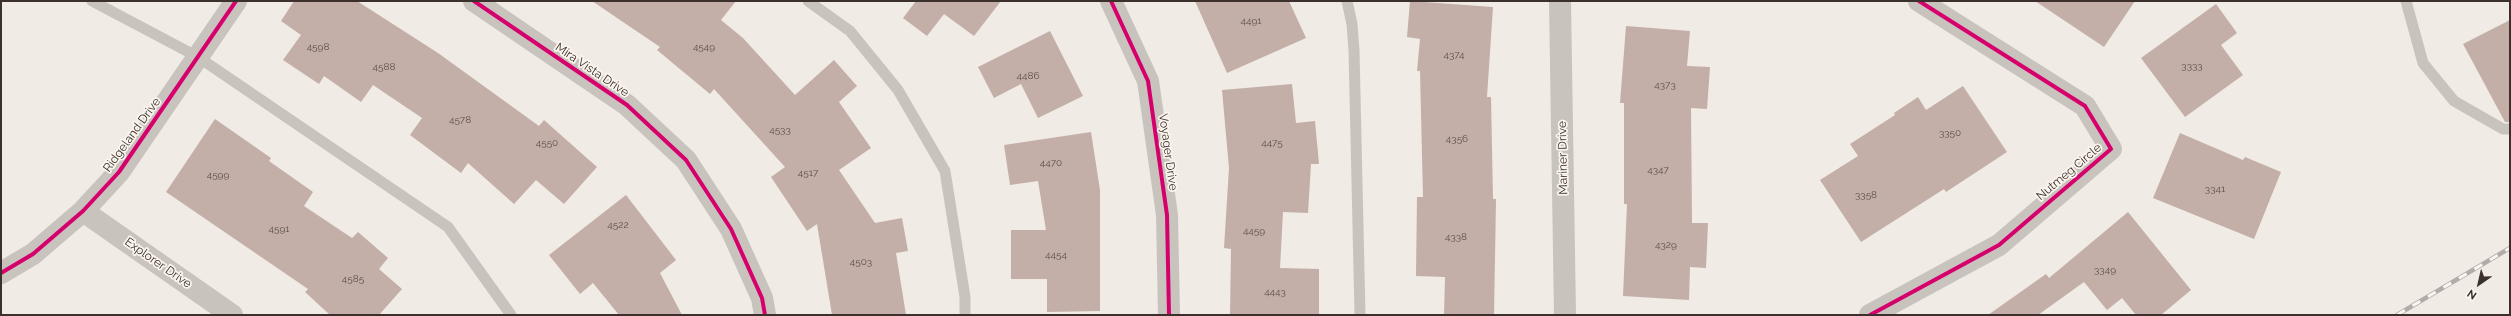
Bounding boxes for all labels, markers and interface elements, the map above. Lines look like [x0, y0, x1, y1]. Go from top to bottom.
house number: 4491 [1240, 15, 1262, 27]
street label: Mira Vista Drive [552, 40, 632, 100]
house number: 4598 [307, 41, 329, 53]
house number: 4549 [693, 41, 715, 53]
house number: 4374 [1443, 49, 1465, 61]
house number: 3333 [2181, 60, 2203, 72]
house number: 4588 [373, 61, 395, 73]
house number: 4486 [1017, 70, 1039, 82]
house number: 4373 [1654, 79, 1676, 91]
street label: Ridgeland Drive [100, 95, 164, 175]
street label: Voyager Drive [1155, 113, 1181, 191]
house number: 4578 [449, 114, 471, 126]
street label: Mariner Drive [1555, 121, 1571, 195]
house number: 4533 [769, 124, 791, 136]
house number: 3350 [1939, 127, 1961, 139]
house number: 4356 [1446, 133, 1468, 145]
house number: 4550 [536, 137, 558, 149]
house number: 4475 [1261, 137, 1283, 149]
street label: Nutmeg Circle [2033, 141, 2105, 203]
house number: 4470 [1040, 157, 1062, 169]
house number: 4347 [1647, 164, 1669, 176]
house number: 4517 [798, 167, 818, 179]
house number: 4599 [207, 169, 229, 181]
house number: 3341 [2205, 183, 2225, 195]
house number: 3358 [1855, 189, 1877, 201]
house number: 4522 [607, 219, 629, 231]
house number: 4591 [268, 223, 290, 235]
house number: 4459 [1243, 225, 1265, 237]
house number: 4338 [1445, 231, 1467, 243]
street label: Explorer Drive [122, 235, 194, 291]
house number: 4329 [1655, 239, 1677, 251]
house number: 4454 [1045, 249, 1067, 261]
house number: 4503 [850, 256, 872, 268]
house number: 3349 [2094, 264, 2116, 276]
north arrow [2459, 264, 2499, 304]
house number: 4585 [342, 273, 364, 285]
house number: 4443 [1264, 286, 1286, 298]
text: N [2465, 287, 2479, 302]

